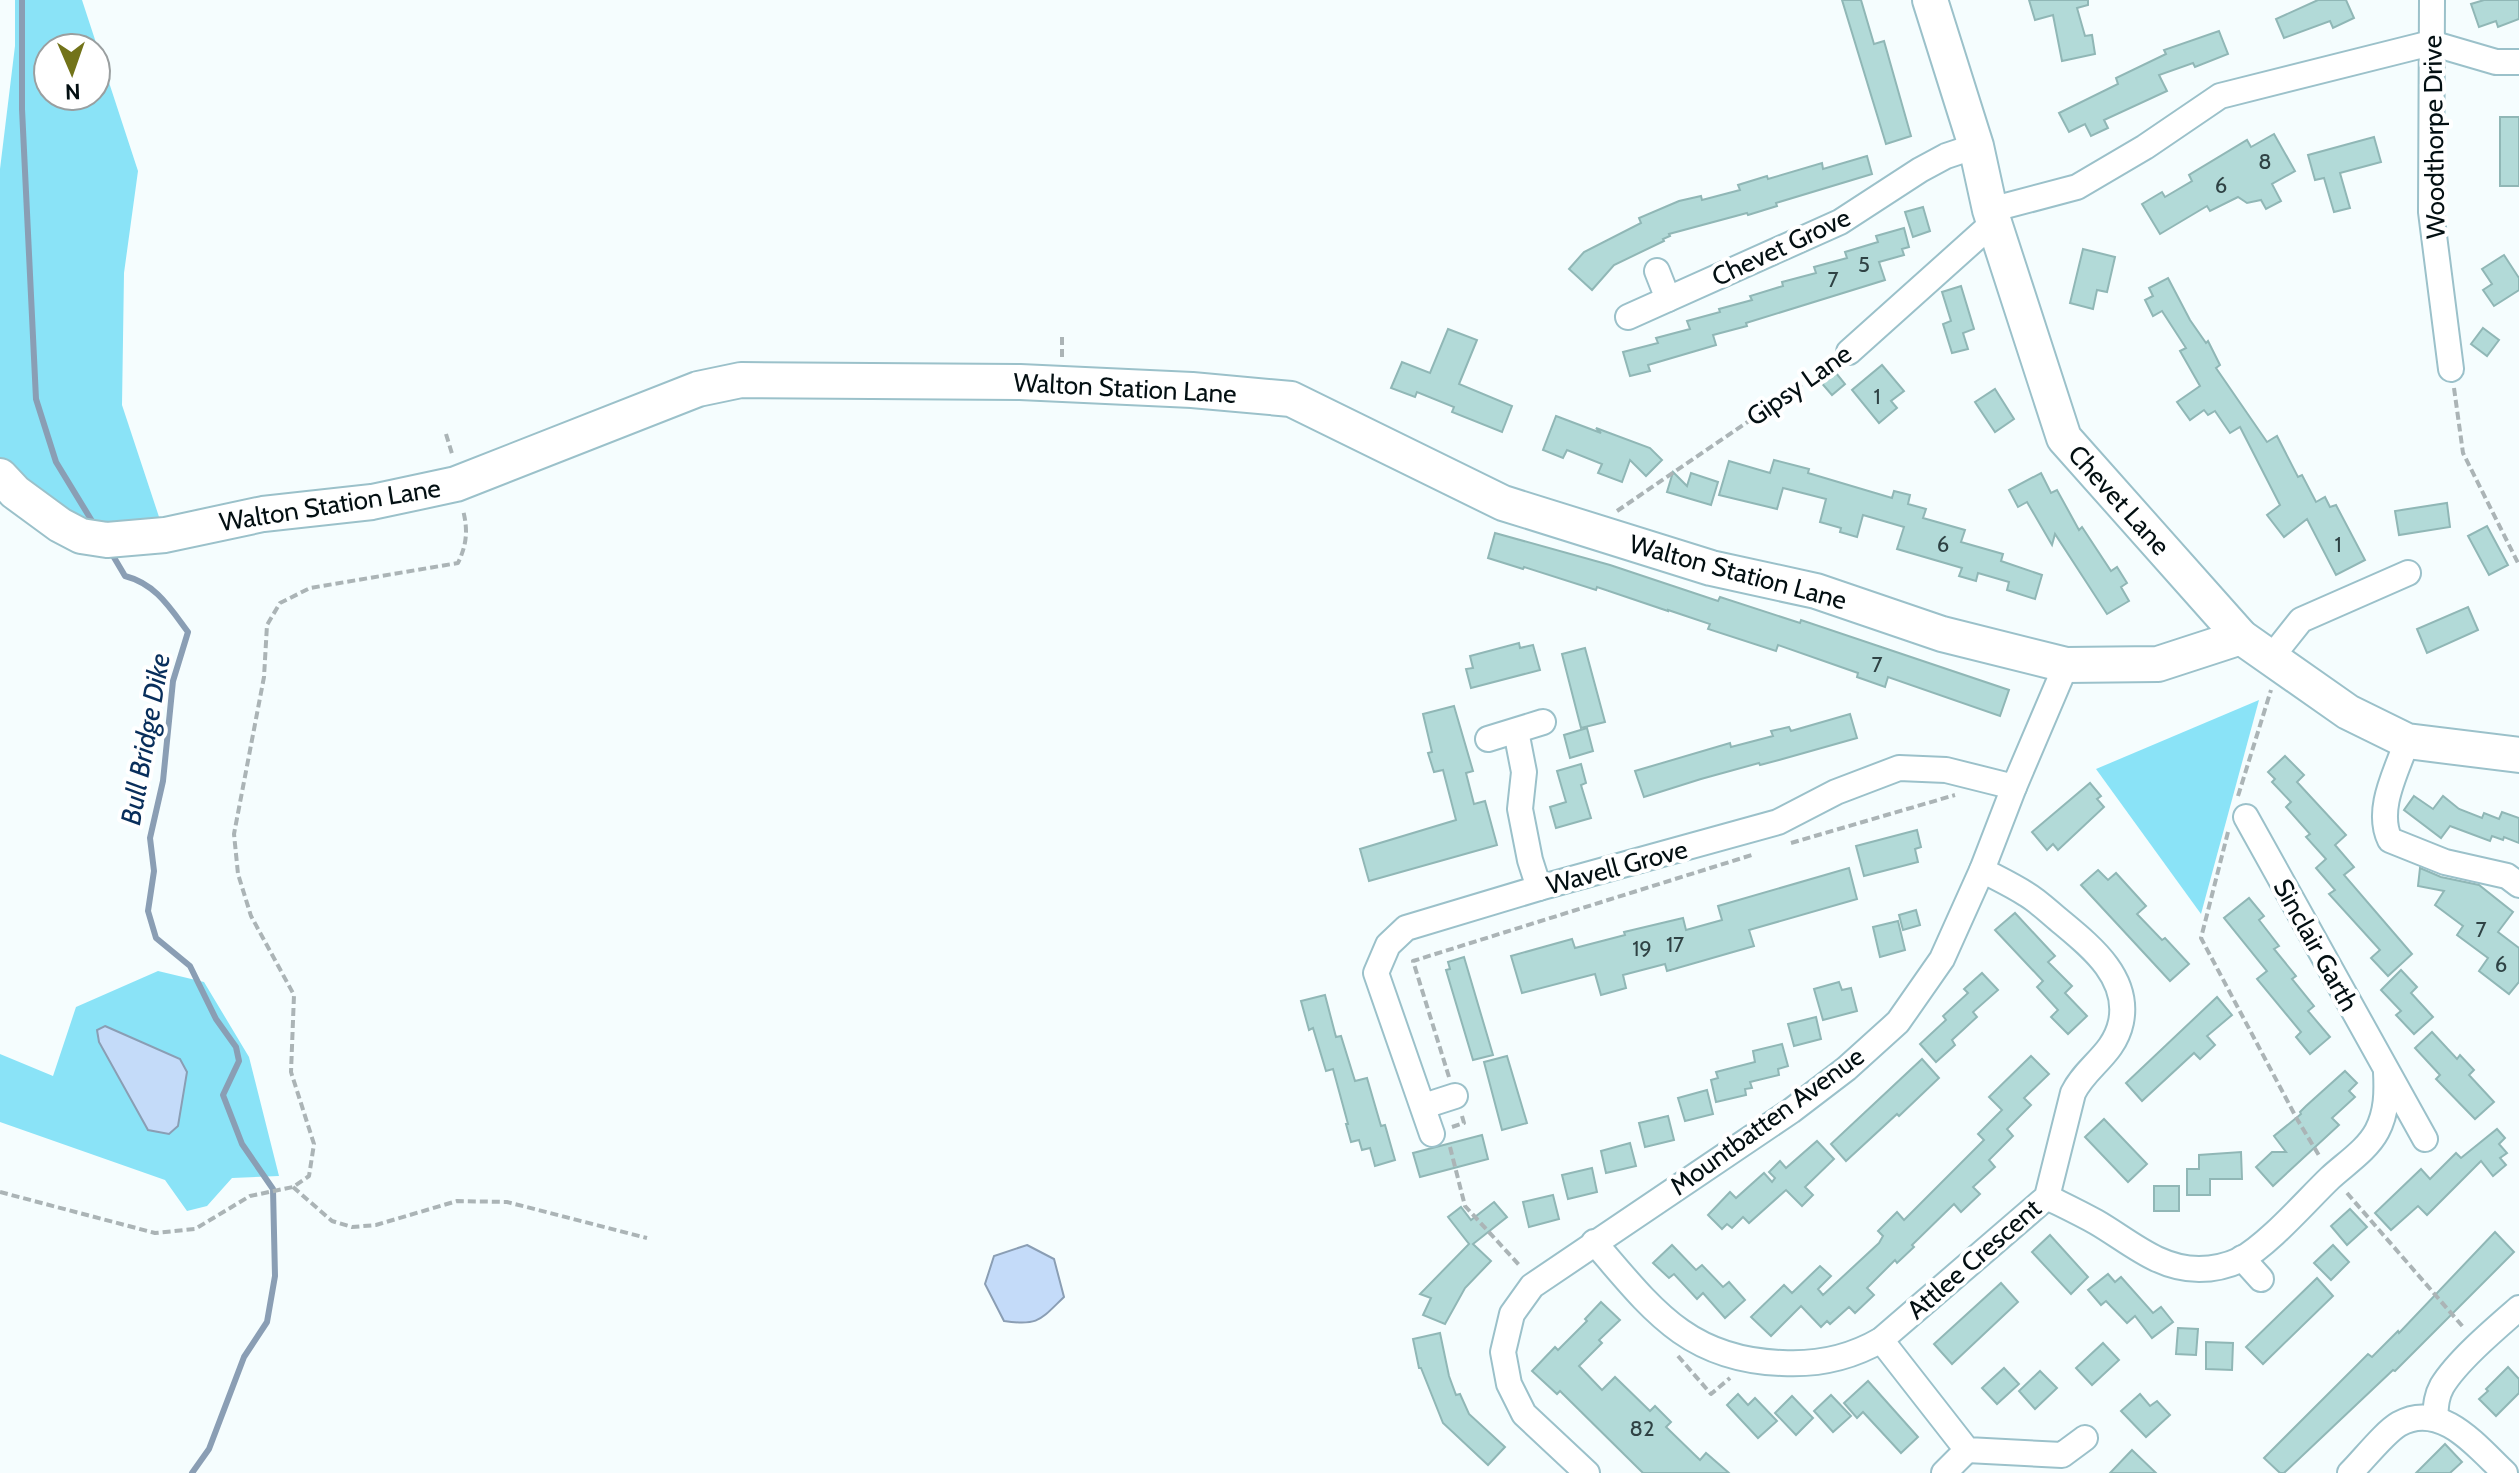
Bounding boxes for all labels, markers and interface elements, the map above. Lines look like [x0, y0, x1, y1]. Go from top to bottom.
north arrow [32, 32, 112, 112]
street label: Woodthorpe Drive [2416, 35, 2452, 239]
text: N [64, 78, 81, 105]
house number: 8 [2258, 148, 2272, 175]
house number: 6 [2215, 172, 2227, 199]
street label: Chevet Grove [1707, 201, 1855, 293]
house number: 5 [1858, 251, 1870, 278]
house number: 7 [1827, 266, 1839, 293]
street label: Gipsy Lane [1741, 337, 1857, 433]
street label: Walton Station Lane [1013, 366, 1237, 410]
house number: 1 [1873, 383, 1881, 410]
street label: Chevet Lane [2061, 438, 2177, 562]
street label: Walton Station Lane [217, 472, 443, 538]
street label: Walton Station Lane [1626, 528, 1850, 616]
house number: 6 [1937, 531, 1949, 558]
house number: 1 [2334, 531, 2342, 558]
water label: Bull Bridge Dike [113, 650, 177, 827]
house number: 7 [1871, 651, 1883, 678]
street label: Wavell Grove [1543, 833, 1691, 901]
street label: Sinclair Garth [2267, 873, 2365, 1017]
house number: 7 [2475, 916, 2487, 943]
house number: 17 [1666, 931, 1684, 958]
house number: 19 [1632, 935, 1652, 962]
house number: 6 [2495, 951, 2507, 978]
street label: Mountbatten Avenue [1664, 1040, 1870, 1202]
street label: Attlee Crescent [1900, 1192, 2048, 1326]
house number: 82 [1630, 1415, 1654, 1442]

